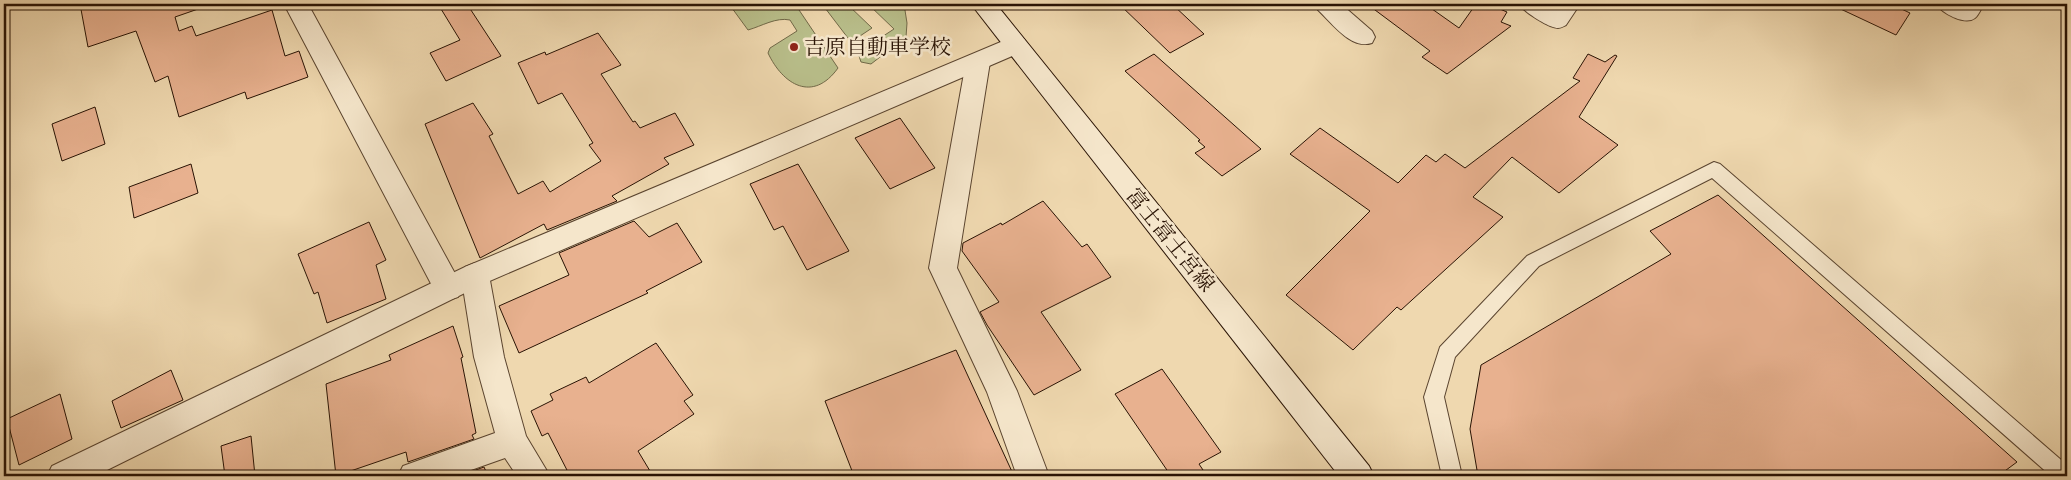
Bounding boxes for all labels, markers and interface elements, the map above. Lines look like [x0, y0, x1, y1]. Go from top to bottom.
place label: 吉原自動車学校 [804, 34, 951, 61]
marker: 吉原自動車学校 [788, 41, 800, 53]
street label: 富士富士宮線 [1120, 183, 1220, 297]

